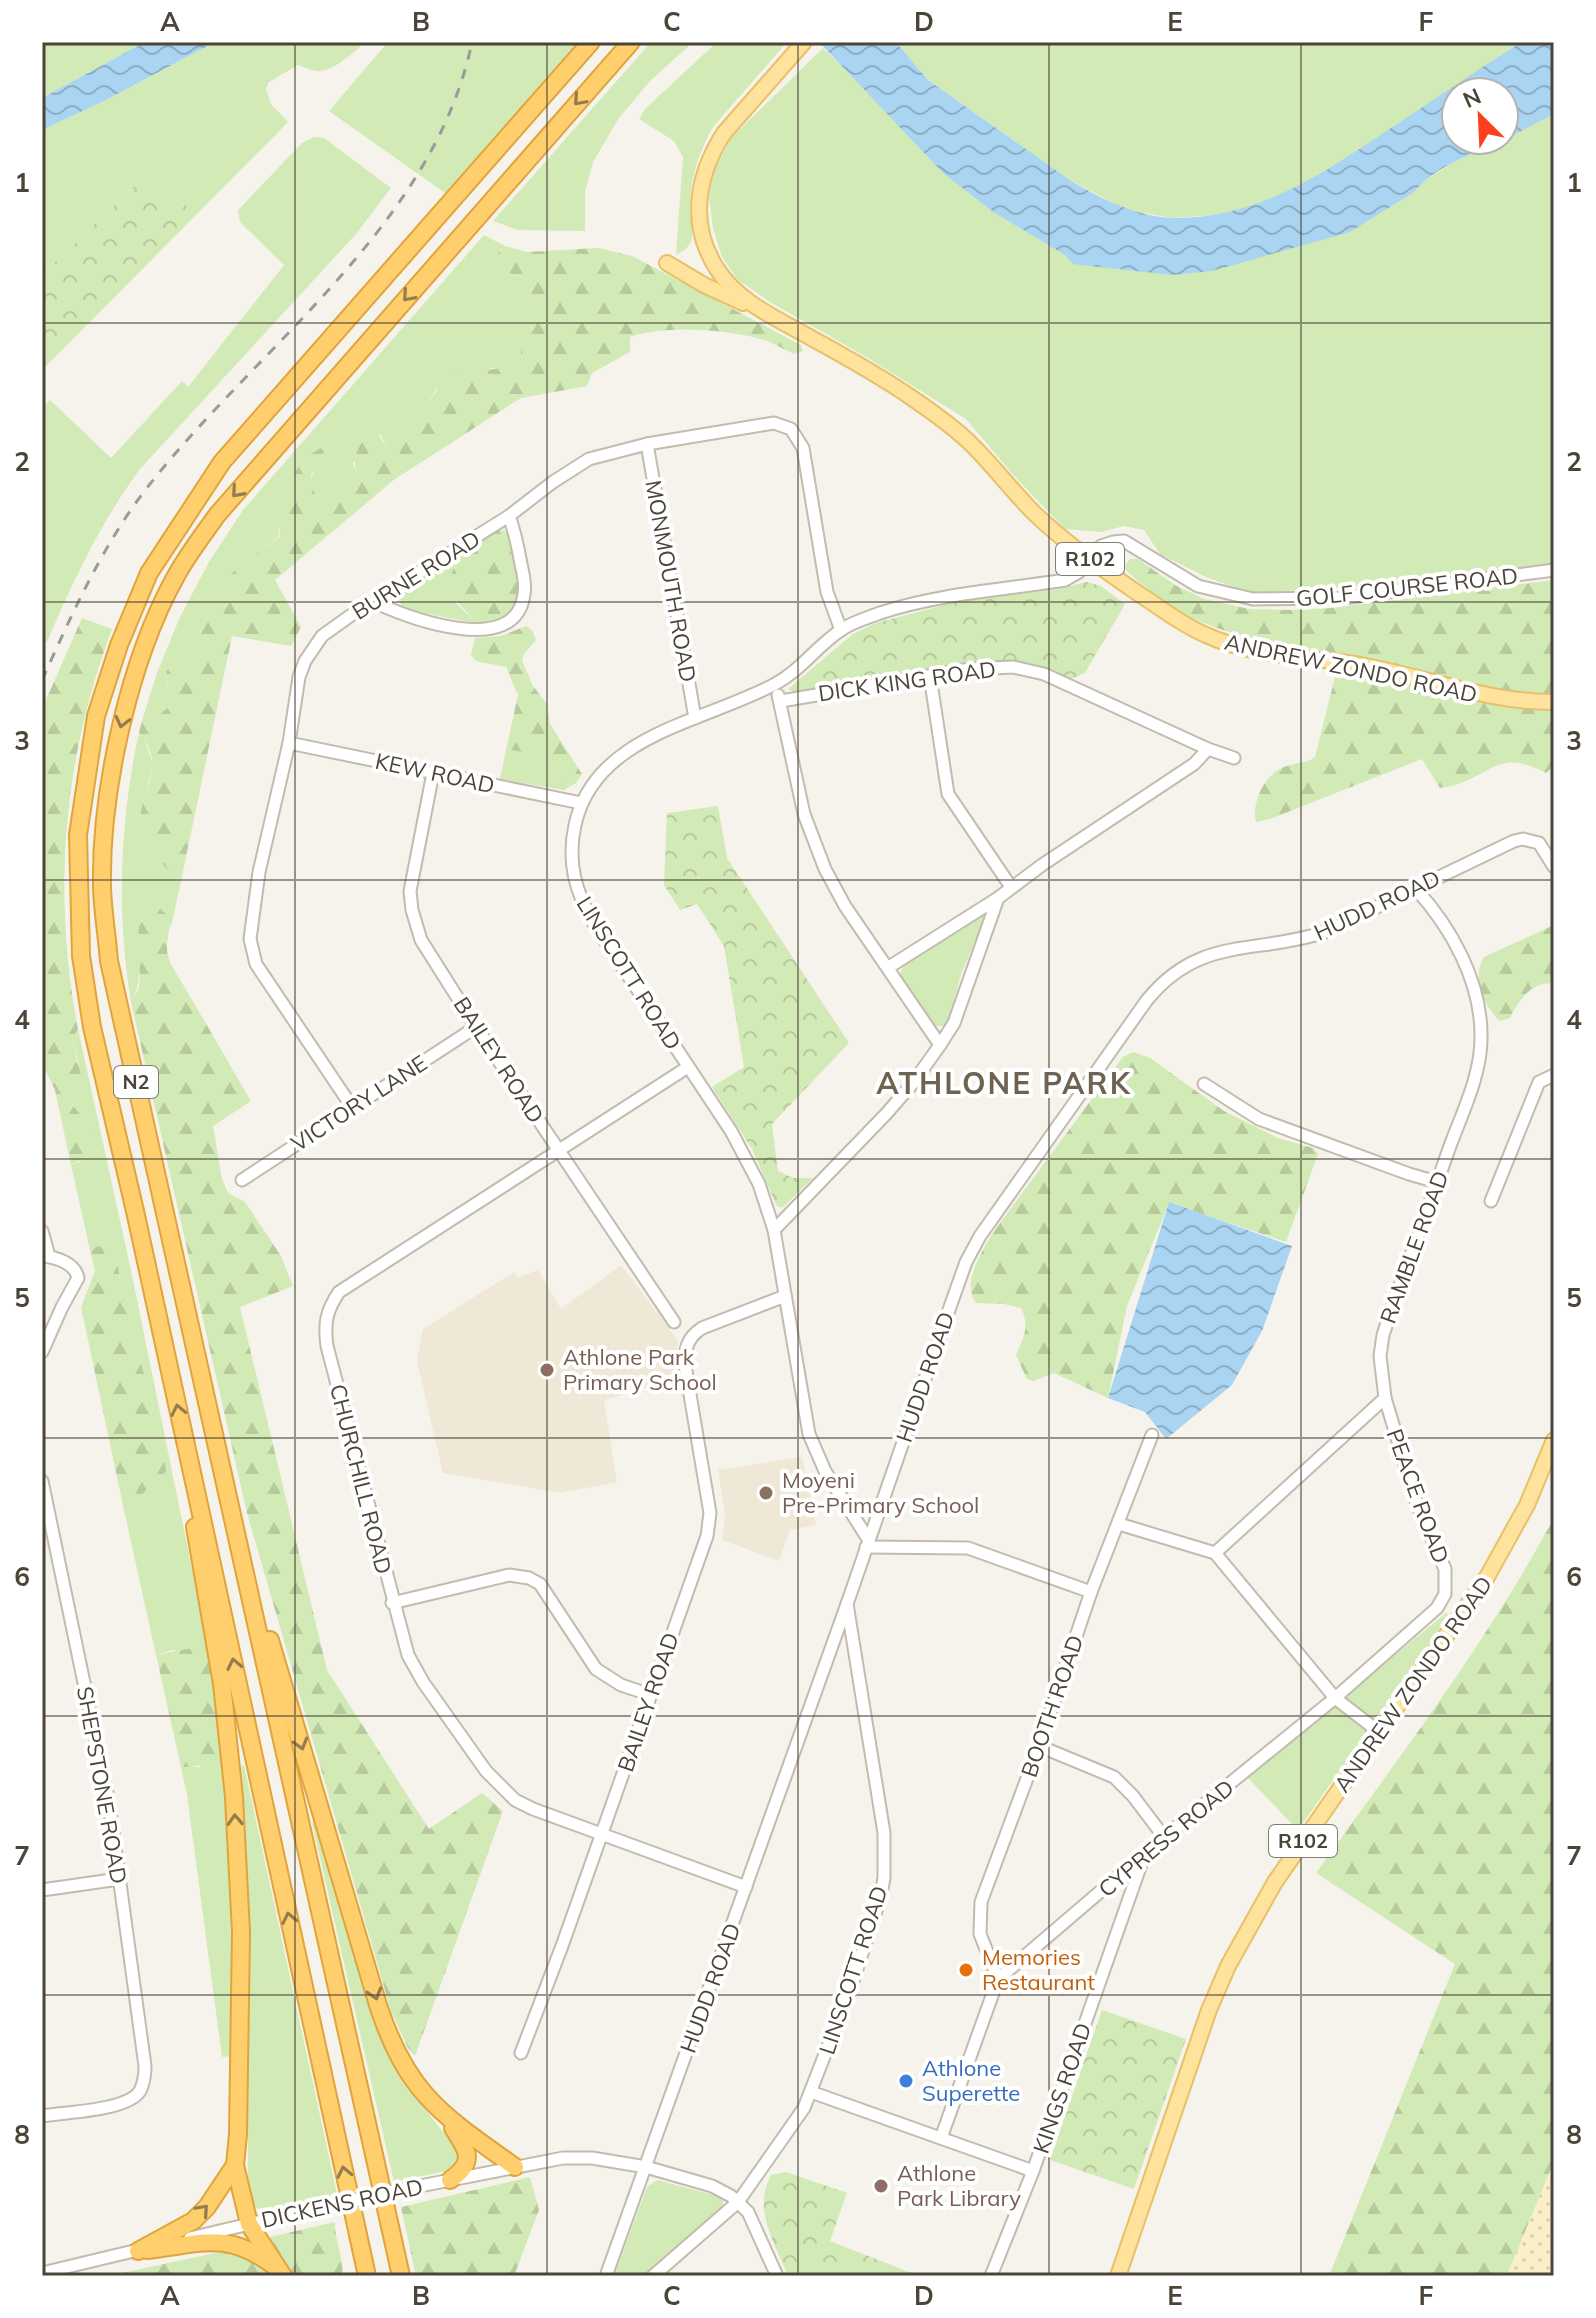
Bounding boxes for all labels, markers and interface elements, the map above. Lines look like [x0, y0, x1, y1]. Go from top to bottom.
text: A [160, 5, 180, 38]
text: B [412, 5, 430, 38]
text: C [663, 5, 681, 38]
text: D [914, 5, 934, 38]
text: E [1167, 5, 1183, 38]
text: F [1419, 5, 1434, 38]
north arrow [1440, 76, 1520, 156]
text: N [1459, 82, 1485, 114]
one-way arrow [575, 91, 589, 106]
text: 1 [14, 166, 30, 199]
text: 1 [1566, 166, 1582, 199]
one-way arrow [403, 286, 418, 301]
text: 2 [14, 445, 30, 478]
text: 2 [1566, 445, 1582, 478]
street label: MONMOUTH ROAD [639, 478, 703, 684]
one-way arrow [232, 482, 247, 497]
street label: BURNE ROAD [347, 524, 485, 626]
road number: R102 [1056, 543, 1124, 575]
street label: GOLF COURSE ROAD [1295, 561, 1519, 613]
street label: ANDREW ZONDO ROAD [1222, 628, 1480, 708]
street label: DICK KING ROAD [816, 655, 998, 707]
one-way arrow [114, 714, 131, 728]
text: 3 [14, 724, 30, 757]
text: 3 [1566, 724, 1582, 757]
street label: KEW ROAD [373, 747, 497, 799]
street label: HUDD ROAD [1309, 864, 1445, 946]
street label: LINSCOTT ROAD [571, 891, 687, 1055]
street label: BAILEY ROAD [448, 992, 550, 1128]
text: 4 [14, 1003, 30, 1036]
text: 4 [1566, 1003, 1582, 1036]
street label: VICTORY LANE [286, 1049, 432, 1157]
district label: ATHLONE PARK [876, 1064, 1132, 1102]
road number: N2 [114, 1066, 158, 1098]
street label: RAMBLE ROAD [1373, 1167, 1455, 1327]
text: 5 [14, 1281, 30, 1314]
text: 5 [1566, 1281, 1582, 1314]
street label: HUDD ROAD [890, 1308, 960, 1446]
place label: Athlone Park Primary School [563, 1343, 717, 1396]
marker: Athlone Park Primary School [538, 1361, 556, 1379]
street label: CHURCHILL ROAD [324, 1381, 398, 1577]
one-way arrow [170, 1404, 187, 1418]
street label: PEACE ROAD [1381, 1425, 1455, 1567]
place label: Moyeni Pre-Primary School [782, 1466, 979, 1519]
marker: Moyeni Pre-Primary School [757, 1484, 775, 1502]
text: 6 [14, 1560, 30, 1593]
text: 6 [1566, 1560, 1582, 1593]
street label: ANDREW ZONDO ROAD [1328, 1571, 1498, 1797]
street label: BAILEY ROAD [611, 1629, 685, 1775]
street label: BOOTH ROAD [1015, 1631, 1089, 1781]
one-way arrow [226, 1658, 243, 1672]
street label: SHEPSTONE ROAD [71, 1684, 133, 1886]
one-way arrow [292, 1737, 308, 1751]
street label: CYPRESS ROAD [1093, 1773, 1239, 1903]
one-way arrow [227, 1813, 244, 1826]
road number: R102 [1269, 1825, 1337, 1857]
text: 7 [14, 1839, 30, 1872]
text: 7 [1566, 1839, 1582, 1872]
street label: LINSCOTT ROAD [813, 1882, 893, 2058]
one-way arrow [281, 1912, 298, 1926]
street label: HUDD ROAD [674, 1919, 746, 2057]
place label: Memories Restaurant [982, 1943, 1095, 1996]
marker: Memories Restaurant [957, 1961, 975, 1979]
one-way arrow [365, 1986, 381, 2000]
street label: KINGS ROAD [1027, 2019, 1097, 2157]
place label: Athlone Superette [922, 2054, 1020, 2107]
marker: Athlone Superette [897, 2072, 915, 2090]
text: 8 [14, 2118, 30, 2151]
text: 8 [1566, 2118, 1582, 2151]
place label: Athlone Park Library [897, 2159, 1021, 2212]
one-way arrow [336, 2166, 353, 2180]
street label: DICKENS ROAD [259, 2172, 425, 2234]
marker: Athlone Park Library [872, 2177, 890, 2195]
one-way arrow [194, 2204, 208, 2219]
text: A [160, 2279, 180, 2312]
text: B [412, 2279, 430, 2312]
text: C [663, 2279, 681, 2312]
text: D [914, 2279, 934, 2312]
text: E [1167, 2279, 1183, 2312]
text: F [1419, 2279, 1434, 2312]

